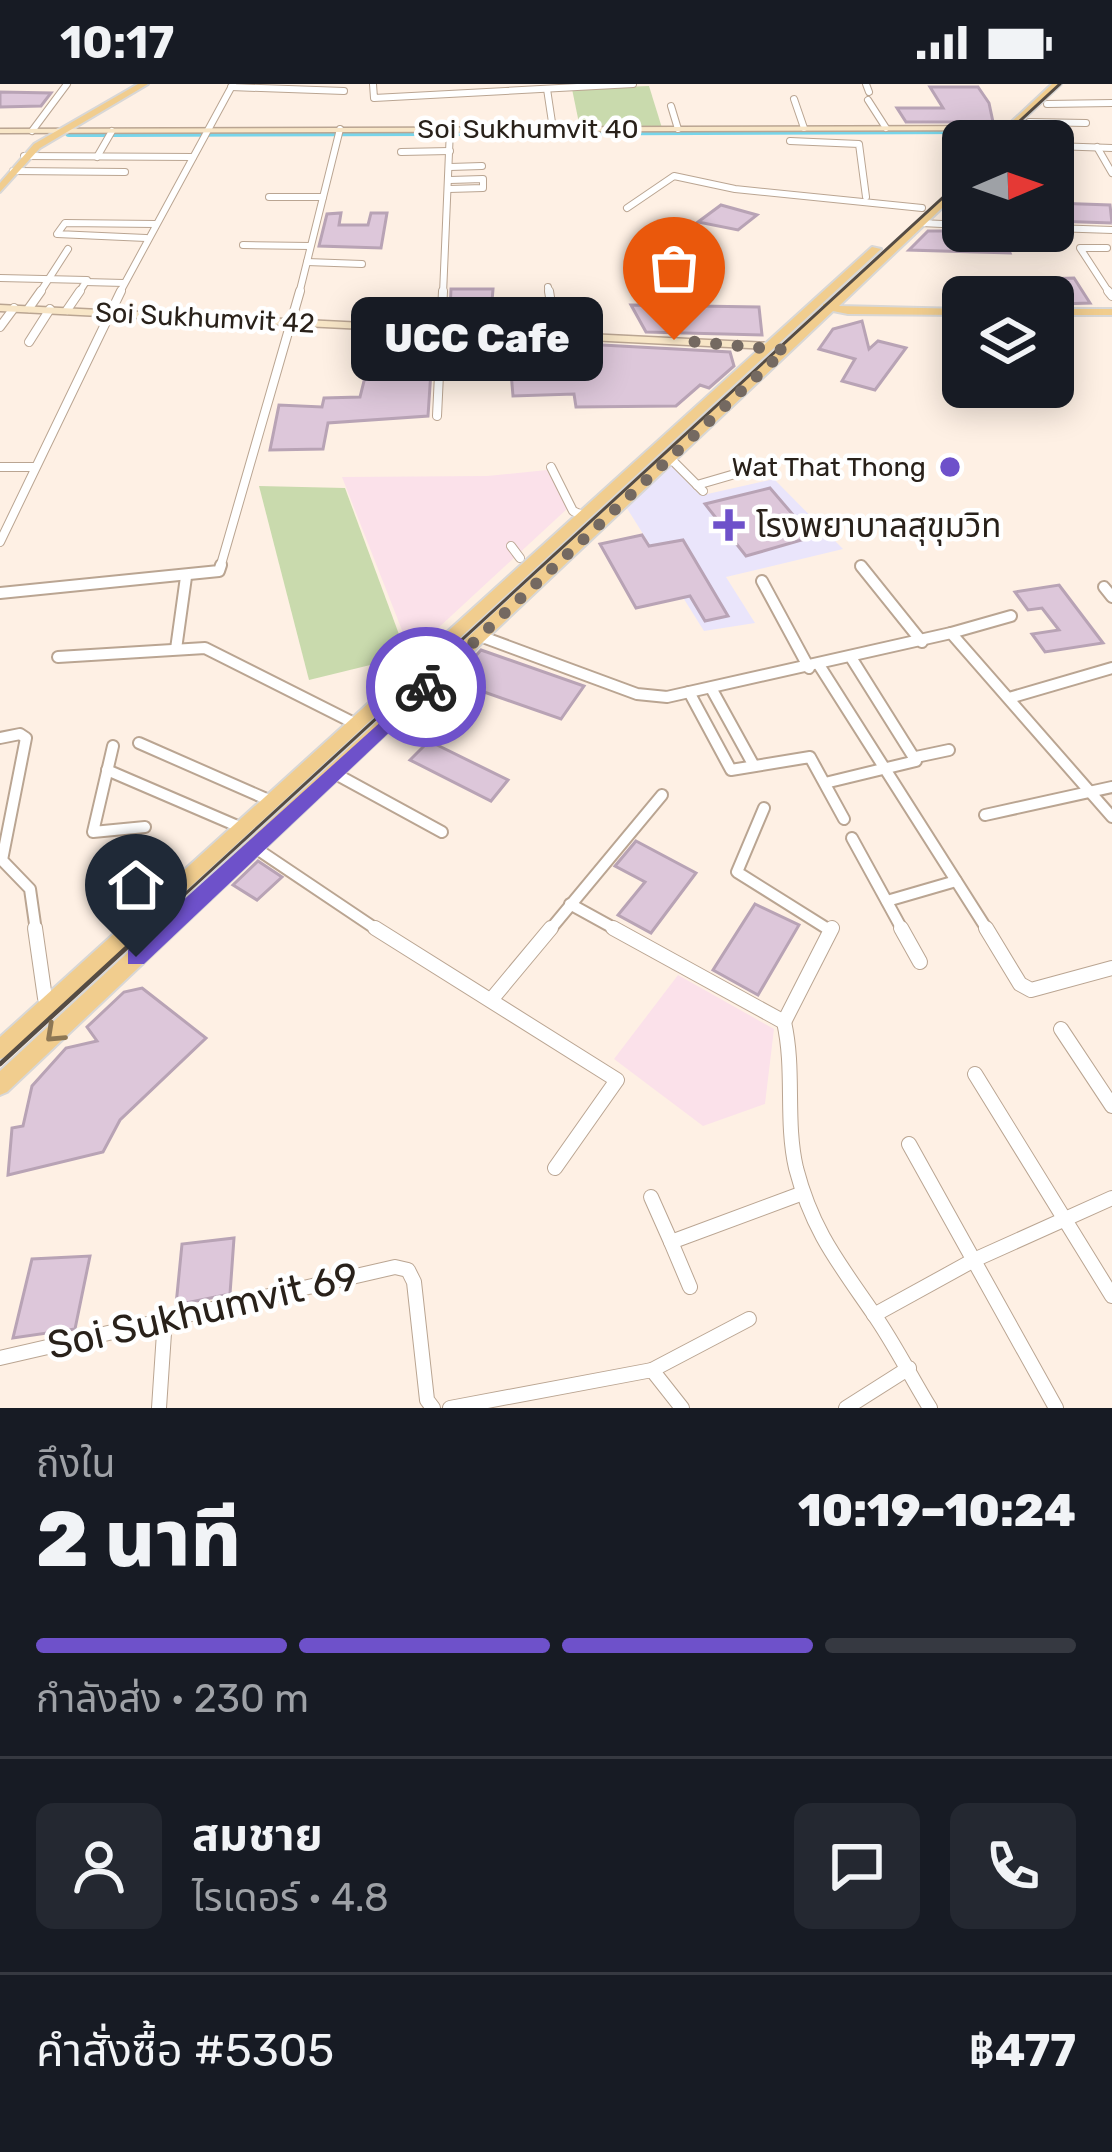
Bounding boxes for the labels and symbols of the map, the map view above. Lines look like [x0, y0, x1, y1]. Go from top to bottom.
street label: Soi Sukhumvit 40 [417, 113, 639, 145]
north arrow [942, 120, 1074, 252]
pin [623, 217, 725, 340]
street label: Soi Sukhumvit 42 [94, 296, 316, 340]
callout: UCC Cafe [350, 298, 602, 382]
place label: Wat That Thong [731, 451, 926, 483]
marker: Wat That Thong [937, 454, 963, 480]
place label: โรงพยาบาลสุขุมวิท [756, 506, 1001, 546]
marker: โรงพยาบาลสุขุมวิท [713, 509, 745, 541]
courier [366, 627, 486, 747]
pin [85, 834, 187, 957]
one-way arrow [46, 1020, 67, 1042]
street label: Soi Sukhumvit 69 [43, 1253, 363, 1369]

